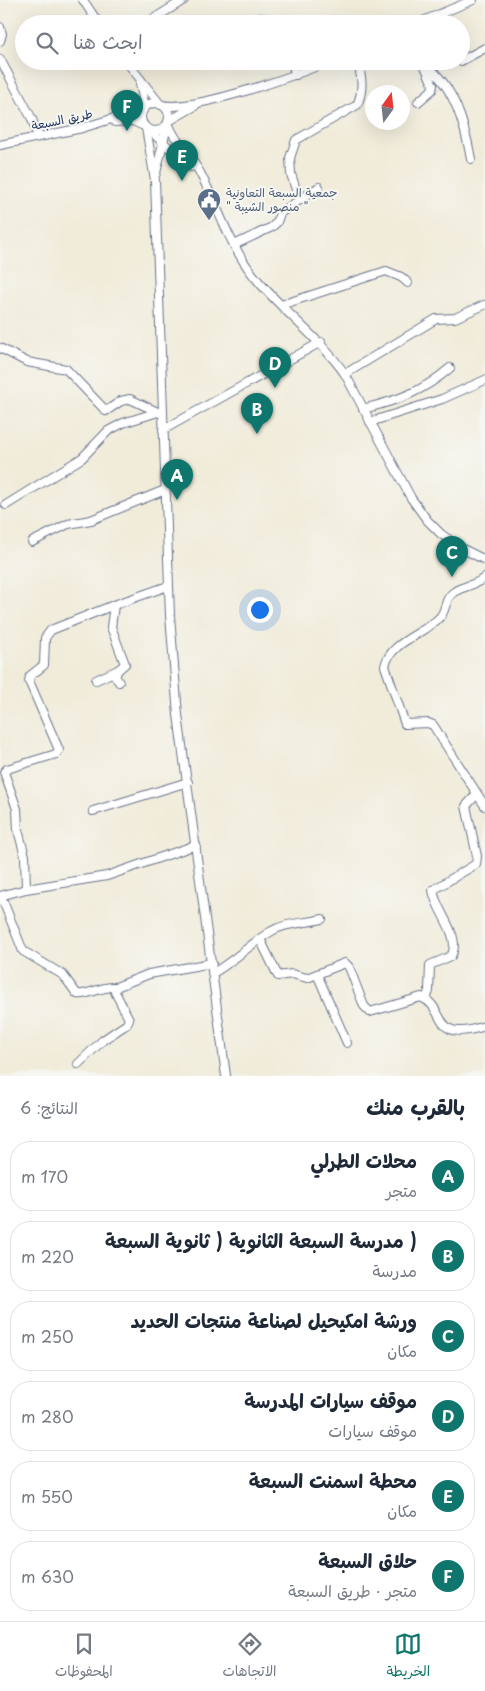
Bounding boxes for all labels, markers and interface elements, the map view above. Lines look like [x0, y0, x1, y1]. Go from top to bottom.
search box [15, 15, 470, 70]
text: ابحث هنا [73, 27, 143, 55]
icon: search [33, 29, 61, 57]
north arrow [365, 85, 410, 130]
pin: F [111, 90, 143, 131]
street label: طريق السبعة [30, 104, 94, 134]
pin: E [166, 140, 198, 181]
place label: جمعية السبعة التعاونية " منصور الشيبة " [226, 183, 338, 215]
public building icon: جمعية السبعة التعاونية " منصور الشيبة " [196, 187, 222, 221]
pin: D [259, 347, 291, 388]
pin: B [241, 393, 273, 434]
pin: A [161, 459, 193, 500]
pin: C [436, 536, 468, 577]
your location [247, 597, 273, 623]
text: بالقرب منك [366, 1090, 465, 1122]
text: النتائج: 6 [20, 1095, 78, 1119]
text: محلات الطرلي [310, 1146, 417, 1174]
text: 170 m [21, 1164, 68, 1188]
text: A [442, 1164, 454, 1188]
text: متجر [386, 1178, 417, 1202]
text: ( مدرسة السبعة الثانوية ( ثانوية السبعة [105, 1226, 417, 1254]
text: 220 m [21, 1244, 74, 1268]
text: B [443, 1244, 454, 1268]
text: مدرسة [372, 1258, 417, 1282]
text: ورشة امكيحيل لصناعة منتجات الحديد [131, 1306, 417, 1334]
text: 250 m [21, 1324, 74, 1348]
text: C [442, 1324, 454, 1348]
text: مكان [387, 1338, 417, 1362]
text: موقف سيارات المدرسة [244, 1386, 417, 1414]
text: 280 m [21, 1404, 74, 1428]
text: D [442, 1404, 454, 1428]
text: موقف سيارات [328, 1418, 417, 1442]
text: محطة اسمنت السبعة [249, 1466, 417, 1494]
text: 550 m [21, 1484, 73, 1508]
text: E [443, 1484, 453, 1508]
text: مكان [387, 1498, 417, 1522]
text: حلاق السبعة [318, 1546, 417, 1574]
text: 630 m [21, 1564, 74, 1588]
text: F [443, 1564, 453, 1588]
text: متجر · طريق السبعة [288, 1578, 417, 1602]
tab: المحفوظات [55, 1630, 113, 1684]
tab: الاتجاهات [222, 1630, 277, 1684]
tab: الخريطة [386, 1630, 430, 1684]

